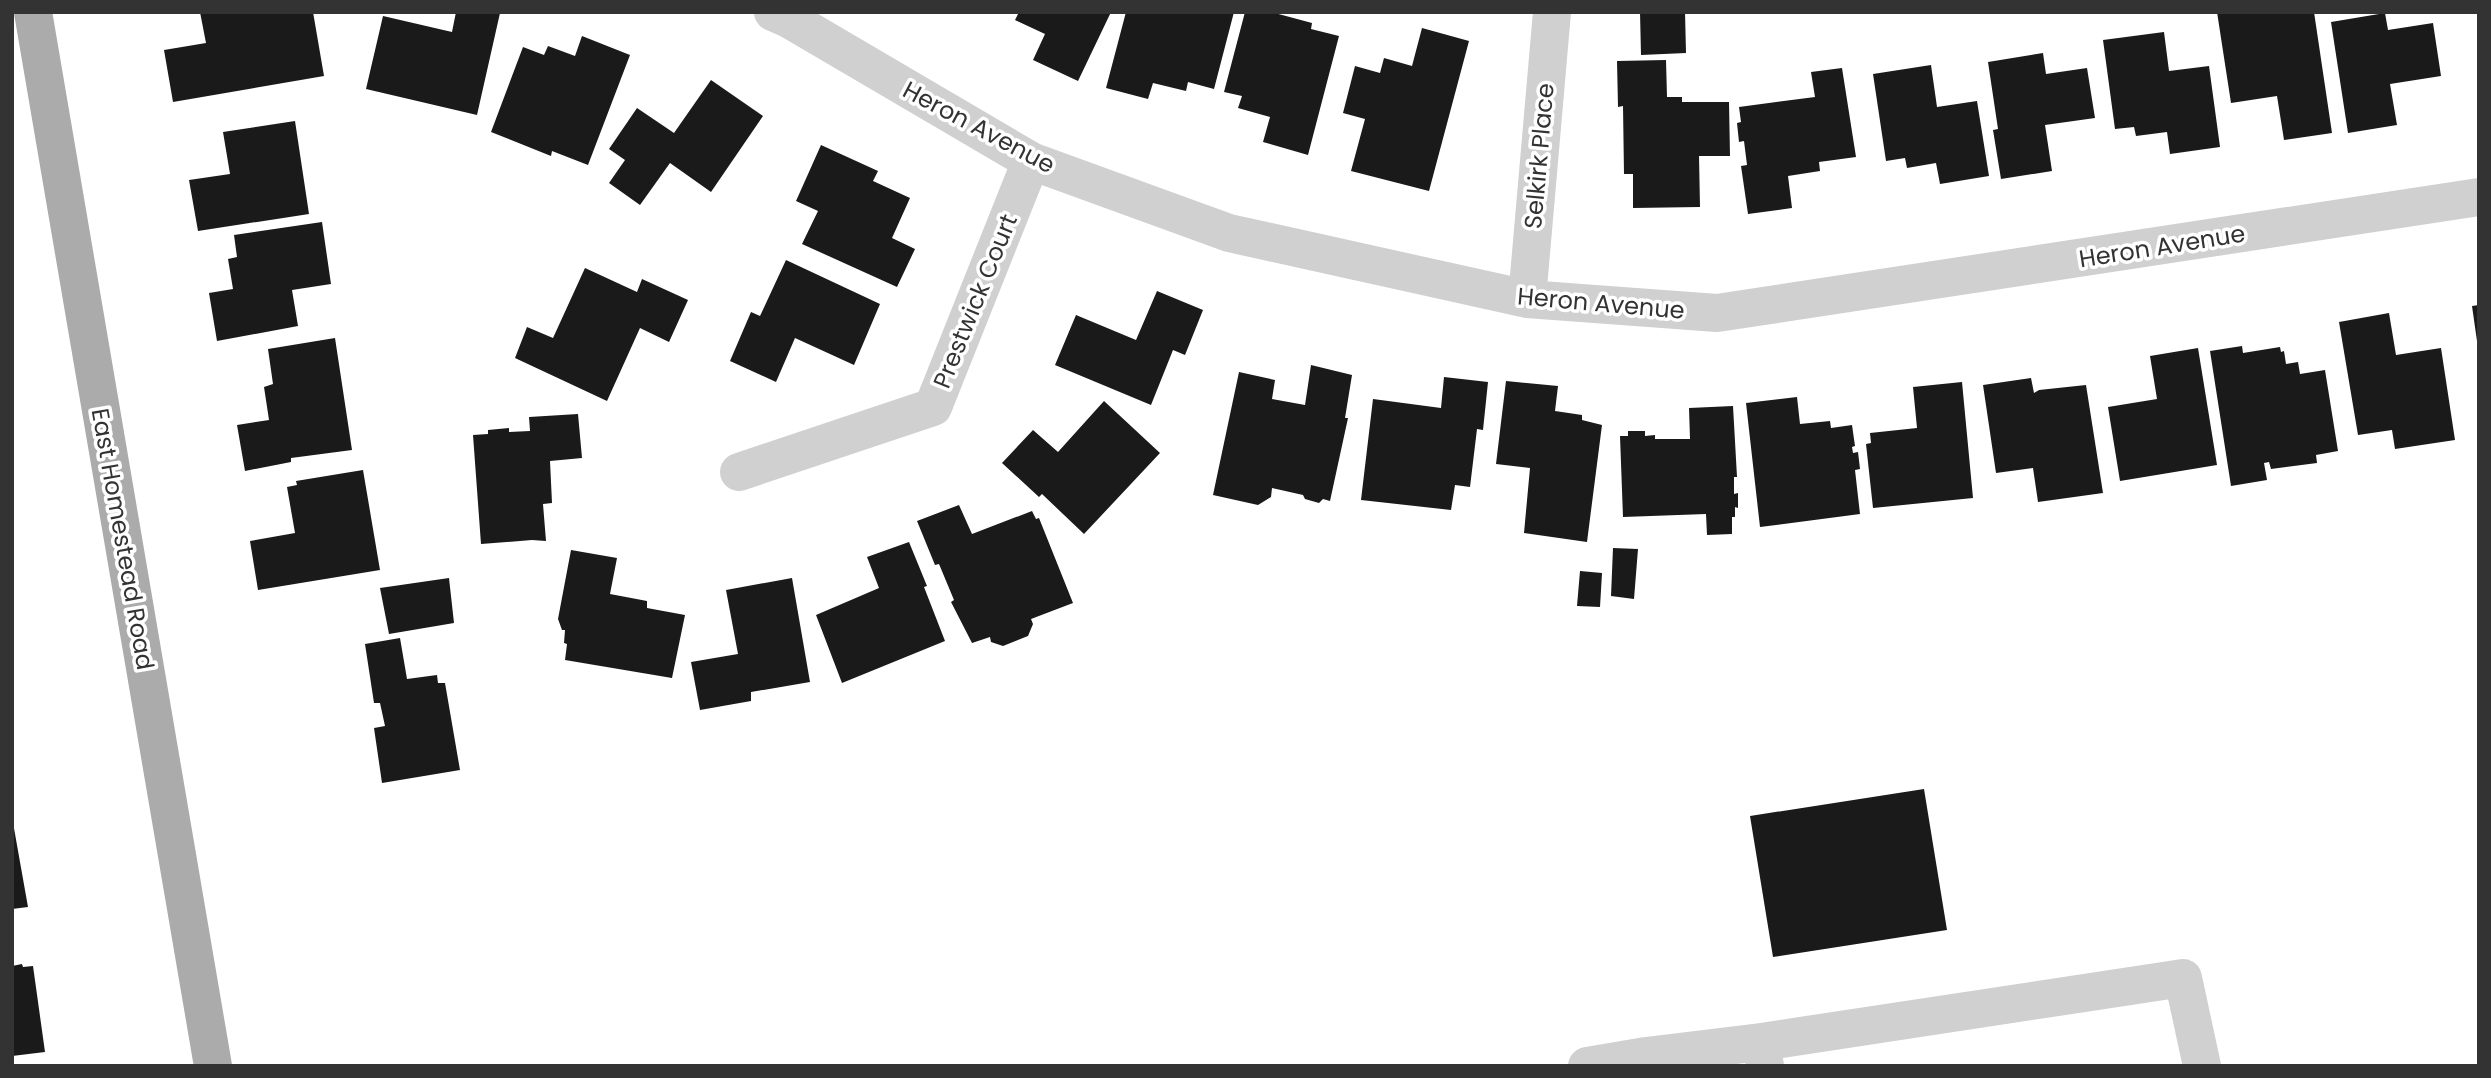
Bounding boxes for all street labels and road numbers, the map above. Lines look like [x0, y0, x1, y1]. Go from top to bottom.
street label: Heron Avenue [897, 73, 1061, 181]
street label: Selkirk Place [1516, 82, 1562, 230]
street label: Prestwick Court [925, 209, 1025, 393]
street label: Heron Avenue [2077, 217, 2247, 275]
street label: Heron Avenue [1516, 279, 1686, 327]
street label: East Homestead Road [84, 406, 162, 672]

